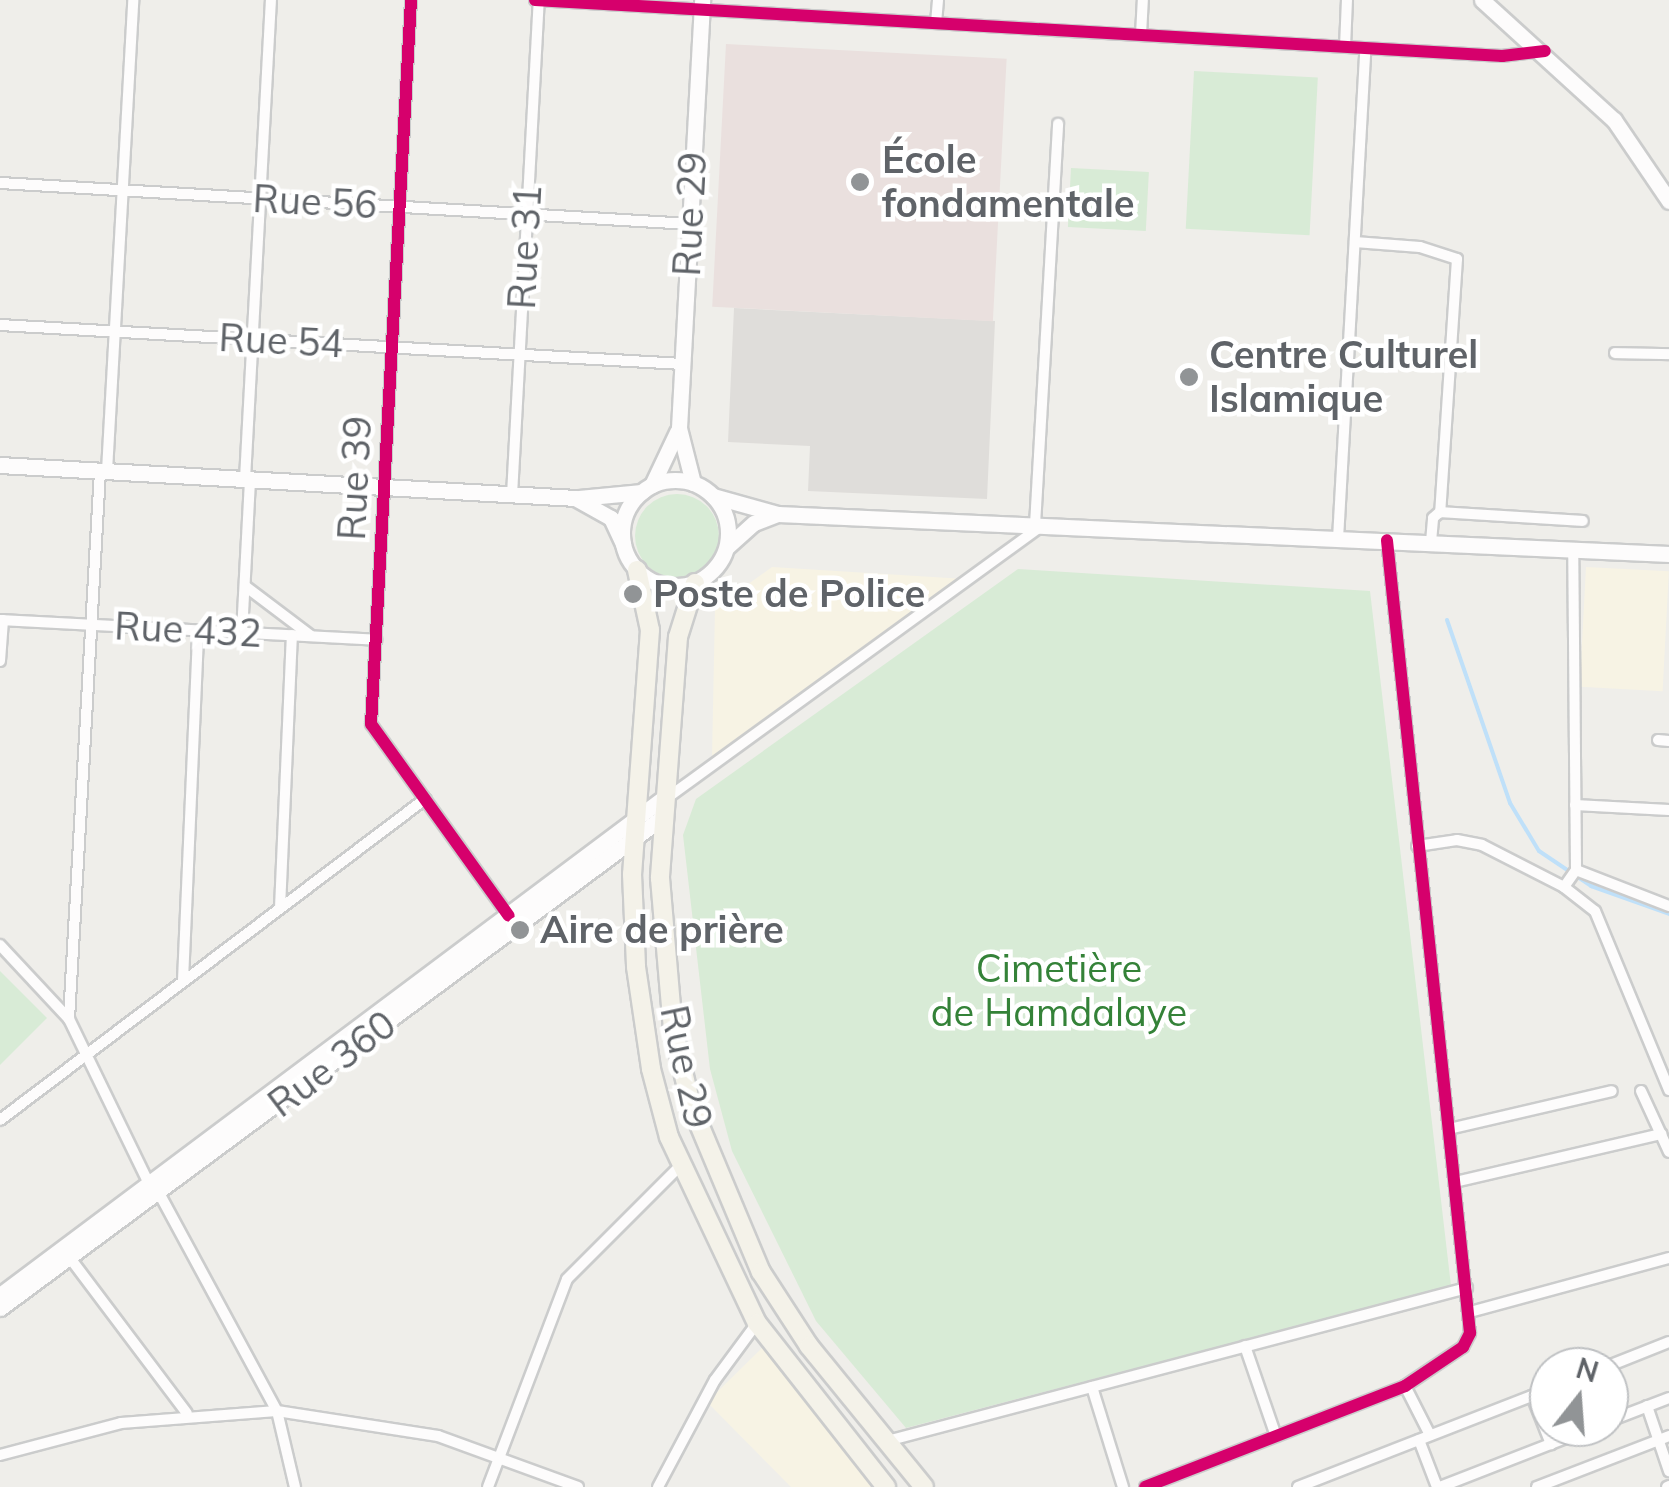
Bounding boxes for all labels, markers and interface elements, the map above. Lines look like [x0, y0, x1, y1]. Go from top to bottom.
place label: École fondamentale [882, 137, 1135, 226]
street label: Rue 29 [664, 151, 716, 277]
marker: École fondamentale [847, 169, 873, 195]
street label: Rue 56 [252, 176, 378, 228]
street label: Rue 31 [499, 184, 551, 310]
street label: Rue 54 [218, 315, 344, 367]
place label: Centre Culturel Islamique [1209, 332, 1478, 422]
marker: Centre Culturel Islamique [1178, 366, 1200, 388]
street label: Rue 39 [329, 415, 381, 541]
place label: Poste de Police [653, 571, 925, 617]
marker: Poste de Police [622, 583, 644, 605]
street label: Rue 432 [113, 603, 263, 657]
place label: Aire de prière [540, 907, 784, 953]
marker: Aire de prière [509, 919, 531, 941]
park label: Cimetière de Hamdalaye [931, 946, 1187, 1036]
street label: Rue 360 [259, 1001, 405, 1127]
street label: Rue 29 [651, 1001, 721, 1133]
north arrow [1529, 1347, 1629, 1447]
text: N [1572, 1350, 1603, 1390]

